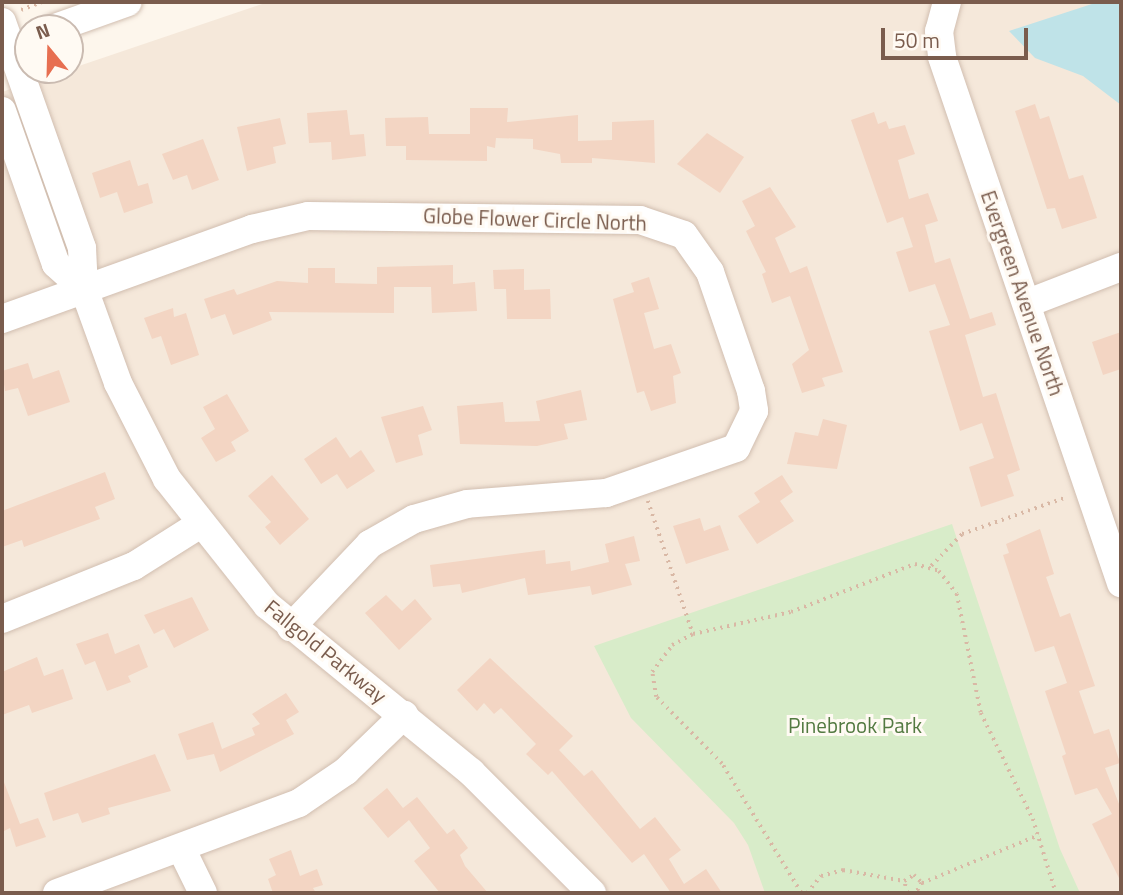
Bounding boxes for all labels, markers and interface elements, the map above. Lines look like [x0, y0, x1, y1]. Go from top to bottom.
north arrow [14, 14, 84, 84]
scale bar [885, 14, 1032, 58]
text: N [32, 15, 54, 46]
text: 50 m [894, 24, 940, 56]
street label: Evergreen Avenue North [976, 187, 1070, 399]
street label: Globe Flower Circle North [423, 203, 647, 235]
street label: Fallgold Parkway [260, 594, 392, 708]
park label: Pinebrook Park [788, 712, 922, 738]

